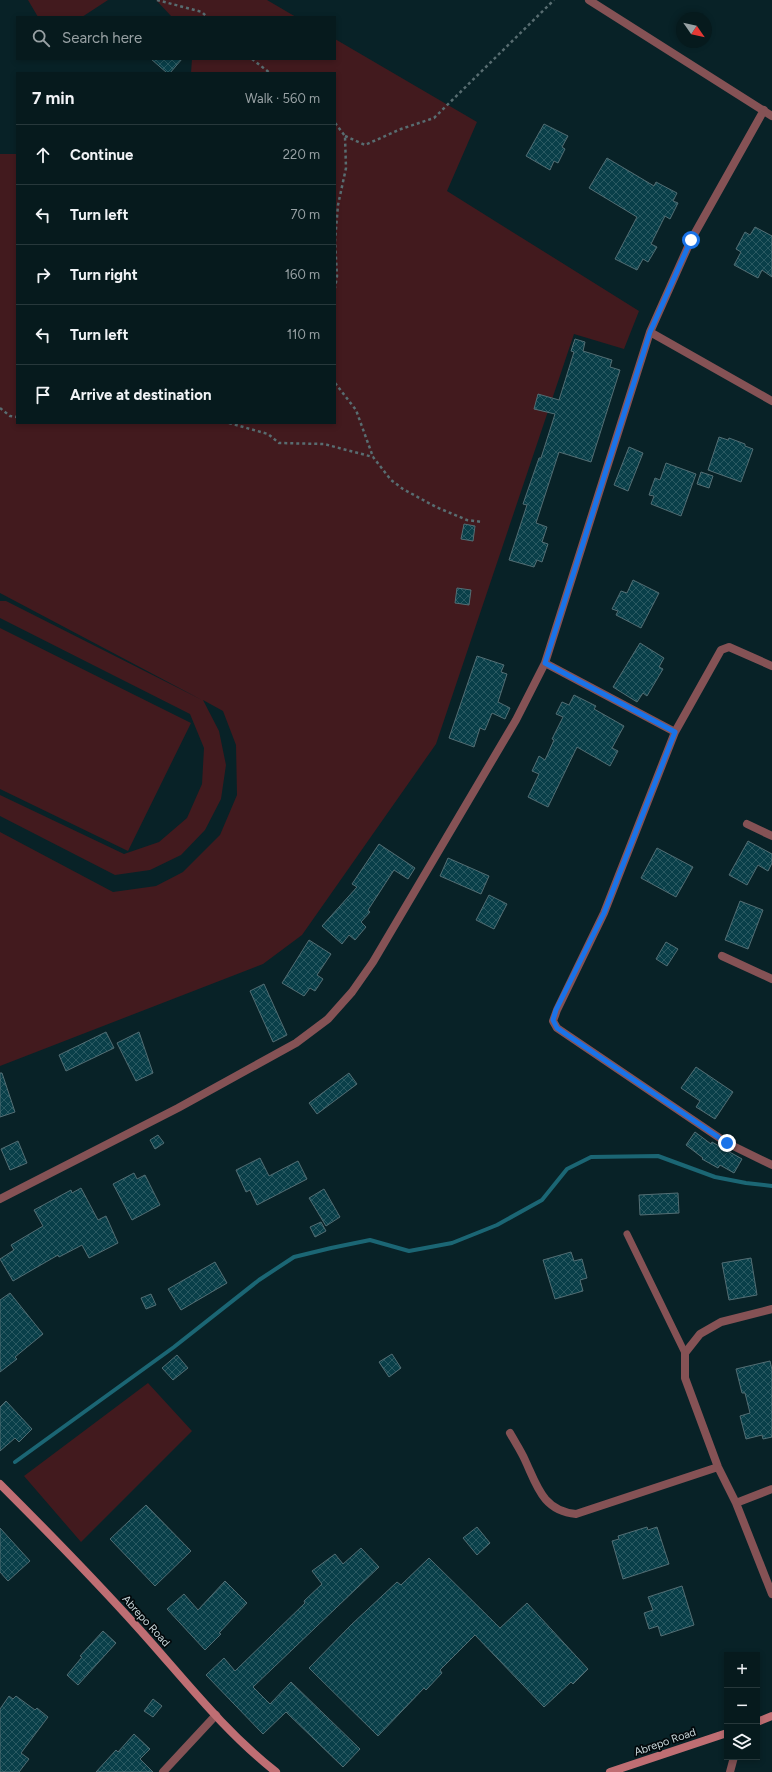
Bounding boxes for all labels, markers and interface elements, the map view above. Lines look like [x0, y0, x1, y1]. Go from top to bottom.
north arrow [676, 12, 712, 48]
search box [16, 16, 336, 60]
icon: search [30, 27, 52, 49]
text: Search here [62, 29, 142, 47]
text: 7 min [32, 88, 74, 108]
text: Walk · 560 m [245, 91, 320, 106]
icon: ahead [32, 144, 54, 166]
text: Continue [70, 146, 133, 164]
text: 220 m [283, 147, 320, 162]
icon: left [32, 204, 54, 226]
text: Turn left [70, 206, 128, 224]
text: 70 m [290, 207, 320, 222]
route start [682, 231, 700, 249]
icon: right [32, 264, 54, 286]
text: Turn right [70, 266, 138, 284]
text: 160 m [285, 267, 320, 282]
icon: left [32, 324, 54, 346]
text: Turn left [70, 326, 128, 344]
text: 110 m [287, 327, 320, 342]
icon: arrive [32, 384, 54, 406]
text: Arrive at destination [70, 386, 211, 404]
route end [718, 1134, 736, 1152]
street label: Abrepo Road [120, 1593, 172, 1649]
map controls [724, 1652, 760, 1760]
button: + [724, 1652, 760, 1688]
button: − [724, 1688, 760, 1724]
button: layers [724, 1724, 760, 1760]
street label: Abrepo Road [632, 1725, 698, 1759]

